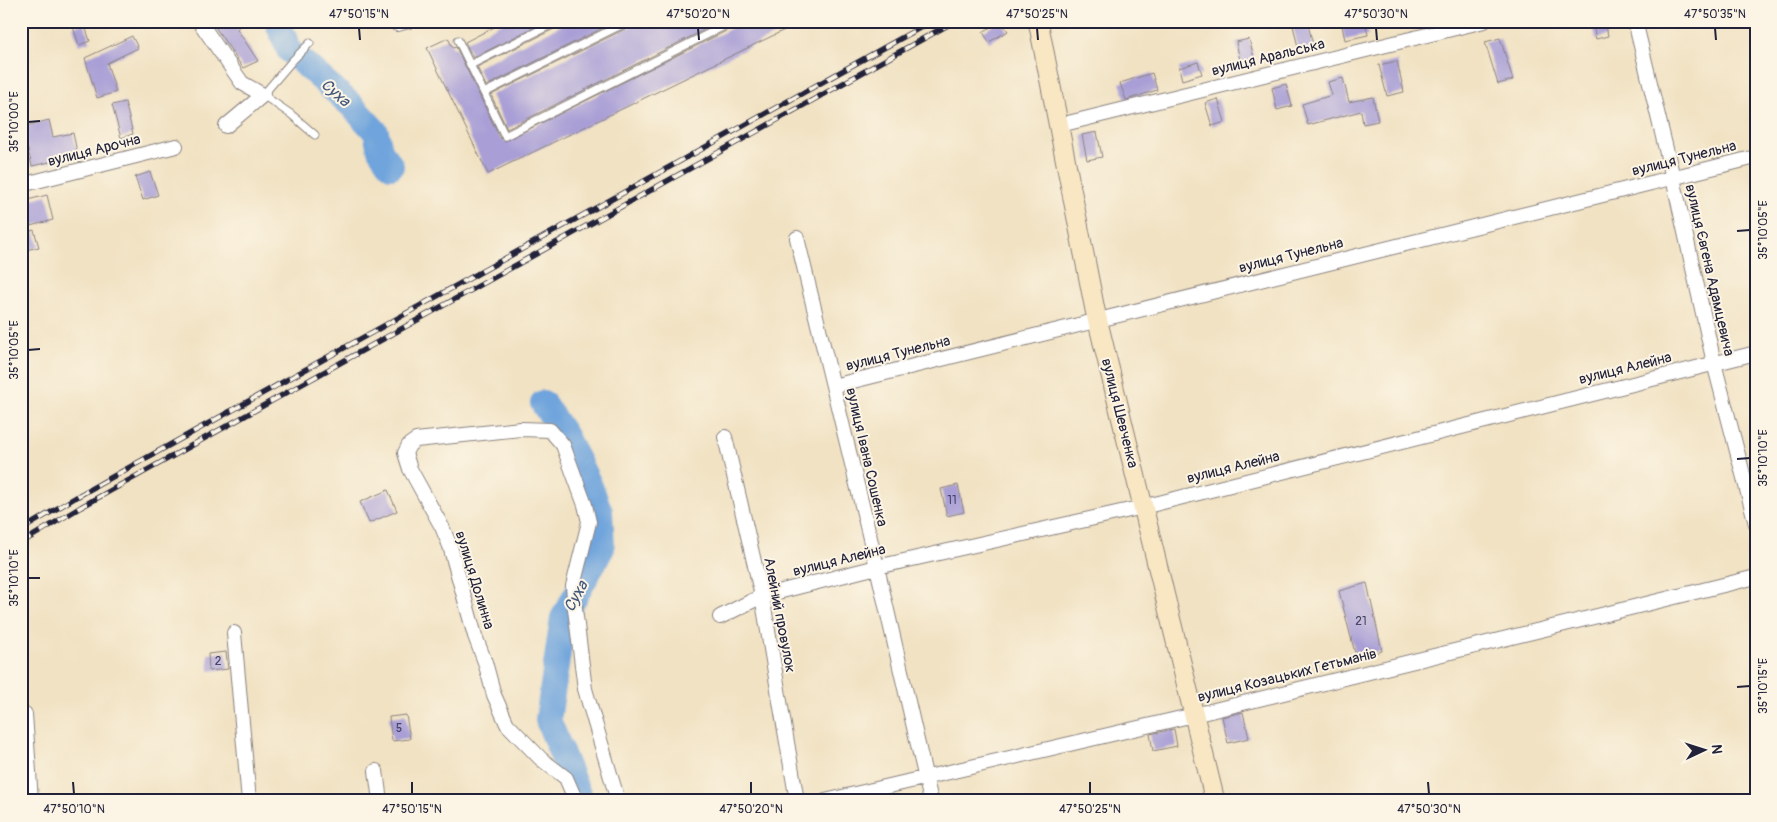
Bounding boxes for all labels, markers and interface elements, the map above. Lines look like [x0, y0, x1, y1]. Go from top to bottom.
text: 47°50'15"N [329, 7, 389, 22]
text: 47°50'20"N [666, 7, 730, 22]
text: 47°50'25"N [1006, 7, 1068, 22]
text: 47°50'30"N [1344, 7, 1408, 22]
text: 47°50'35"N [1684, 7, 1746, 22]
street label: вулиця Аральська [1210, 34, 1327, 81]
water label: Суха [317, 75, 355, 112]
text: 35°10'00"E [7, 91, 22, 153]
street label: вулиця Арочна [46, 130, 143, 171]
street label: вулиця Тунельна [1630, 136, 1738, 181]
street label: вулиця Євгена Адамцевича [1680, 182, 1739, 358]
text: 35°10'05"E [1756, 200, 1771, 260]
street label: вулиця Тунельна [1237, 233, 1345, 278]
text: 35°10'05"E [7, 320, 22, 380]
street label: вулиця Тунельна [844, 331, 952, 376]
street label: вулиця Алейна [1577, 348, 1673, 389]
street label: вулиця Шевченка [1097, 356, 1142, 470]
street label: вулиця Івана Сошенка [841, 386, 892, 528]
text: 35°10'10"E [1756, 429, 1771, 487]
street label: вулиця Алейна [1185, 447, 1281, 488]
house number: 11 [947, 493, 957, 508]
street label: вулиця Долинна [451, 529, 498, 632]
street label: вулиця Алейна [791, 540, 887, 581]
text: 35°10'10"E [7, 549, 22, 607]
street label: Алейний провулок [759, 556, 800, 675]
water label: Суха [559, 576, 593, 615]
house number: 21 [1355, 614, 1367, 629]
street label: вулиця Козацьких Гетьманів [1196, 644, 1379, 707]
house number: 2 [215, 654, 222, 669]
text: 35°10'15"E [1756, 658, 1771, 714]
house number: 5 [396, 721, 402, 736]
north arrow [1680, 724, 1730, 774]
text: N [1708, 744, 1725, 754]
text: 47°50'10"N [43, 802, 105, 817]
text: 47°50'15"N [382, 802, 442, 817]
text: 47°50'20"N [719, 802, 783, 817]
text: 47°50'25"N [1059, 802, 1121, 817]
text: 47°50'30"N [1397, 802, 1461, 817]

